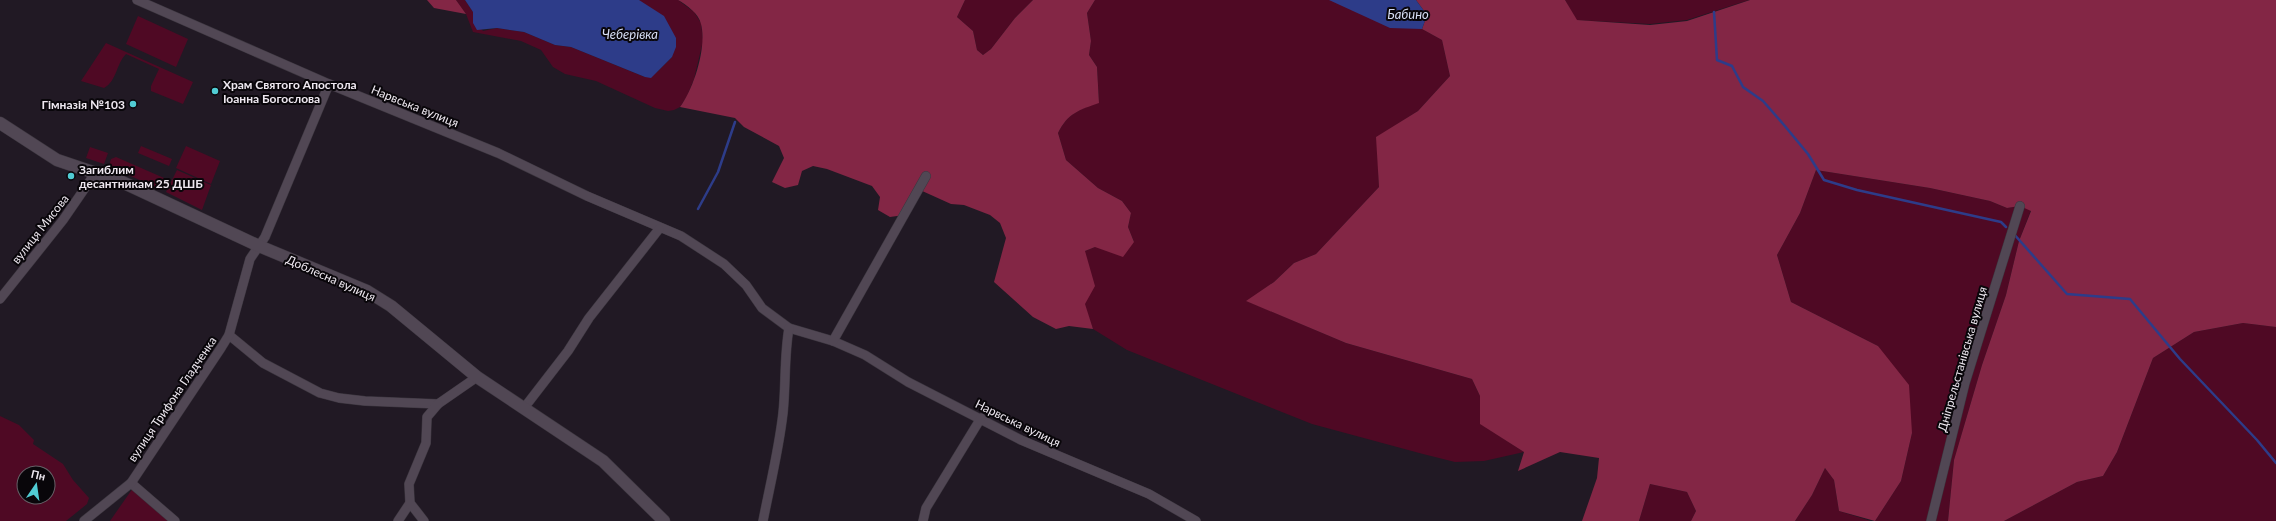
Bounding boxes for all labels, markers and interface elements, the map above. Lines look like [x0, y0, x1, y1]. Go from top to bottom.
water label: Бабино [1387, 6, 1429, 22]
water label: Чеберівка [602, 26, 658, 42]
place label: Храм Святого Апостола Іоанна Богослова [223, 77, 357, 106]
street label: Нарвська вулиця [369, 82, 461, 130]
marker: Храм Святого Апостола Іоанна Богослова [210, 86, 220, 96]
place label: Гімназія №103 [42, 97, 125, 112]
marker: Гімназія №103 [128, 99, 138, 109]
place label: Загиблим десантникам 25 ДШБ [79, 162, 203, 191]
marker: Загиблим десантникам 25 ДШБ [66, 171, 76, 181]
street label: вулиця Мисова [8, 191, 72, 267]
street label: Доблесна вулиця [284, 252, 378, 304]
street label: Дніпрельстанівська вулиця [1934, 285, 1990, 433]
street label: вулиця Трифона Гладченка [124, 334, 220, 464]
street label: Нарвська вулиця [973, 396, 1063, 450]
north arrow [16, 465, 56, 505]
text: Пн [30, 467, 47, 483]

